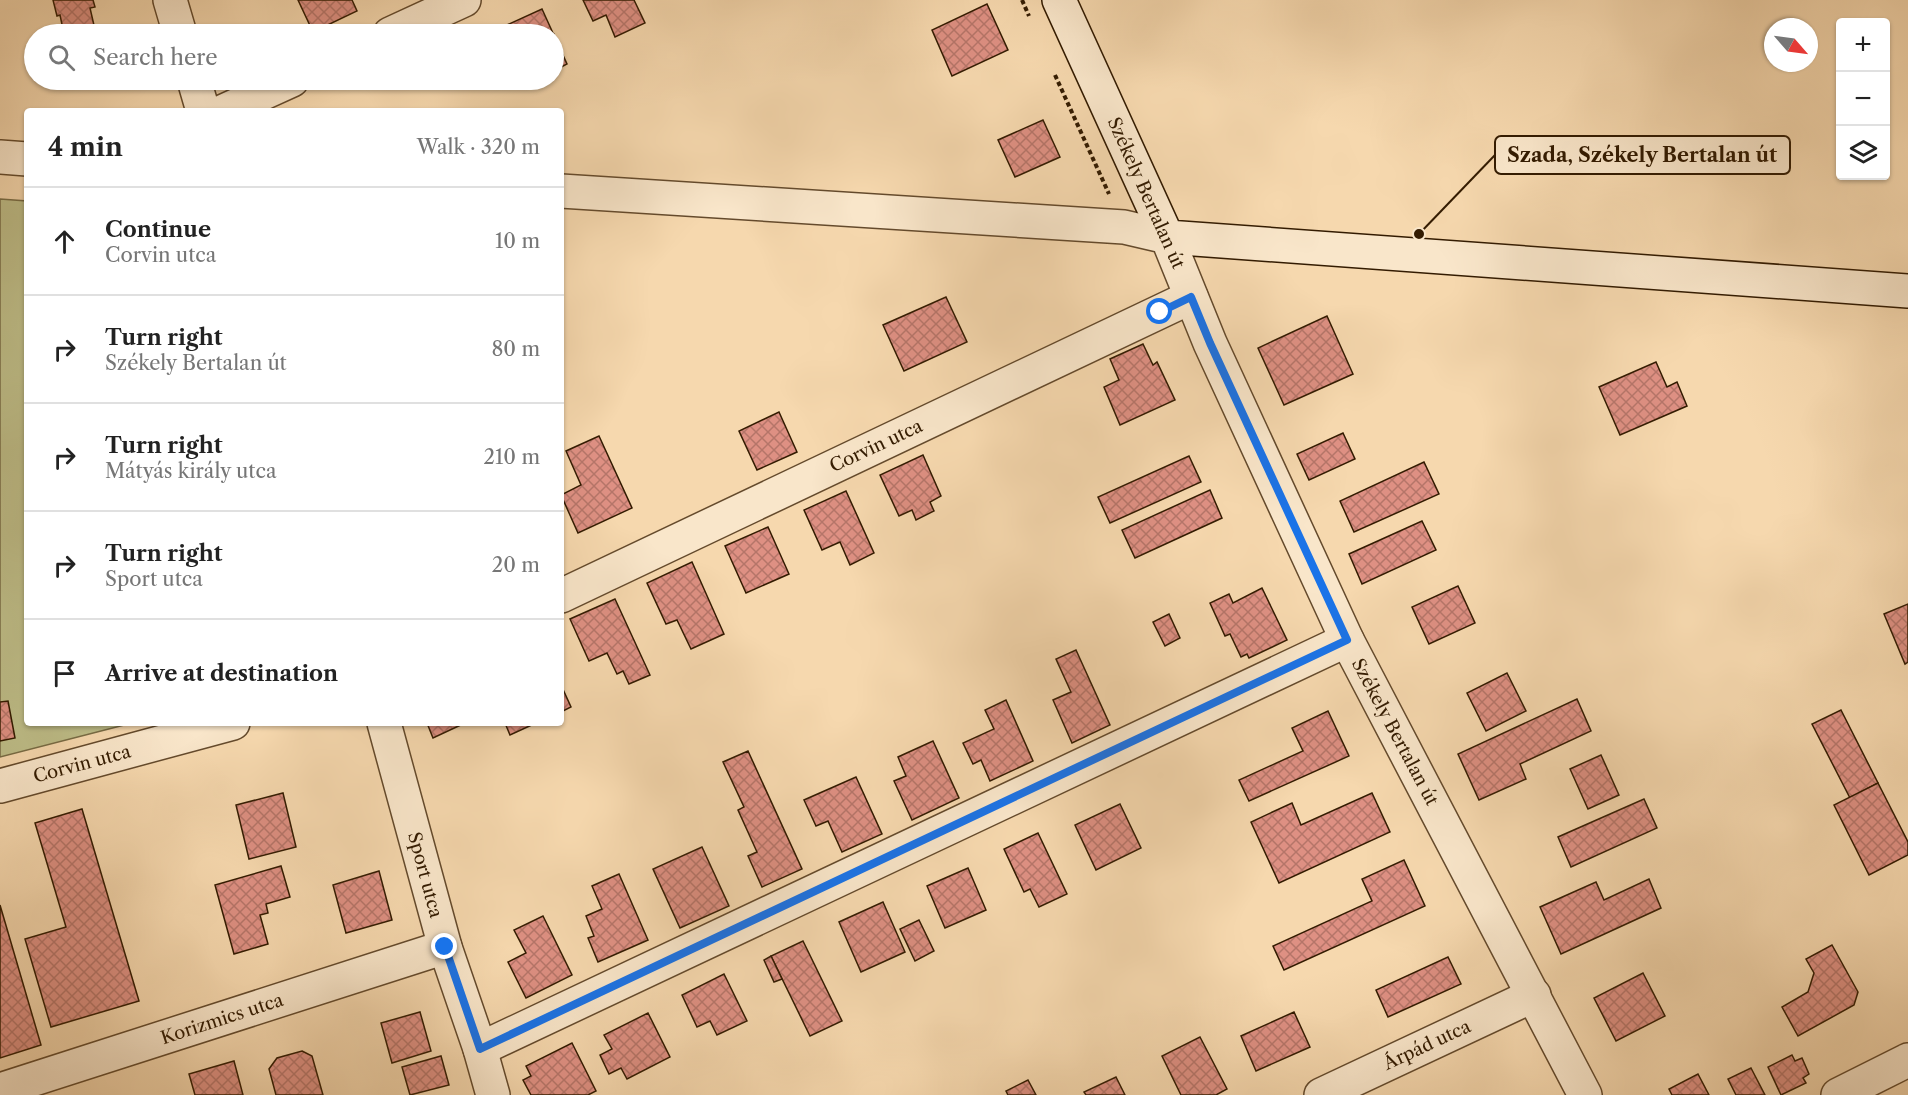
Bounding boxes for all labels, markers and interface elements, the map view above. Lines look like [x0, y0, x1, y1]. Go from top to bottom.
north arrow [1764, 18, 1818, 72]
map controls [1836, 18, 1890, 180]
button: + [1836, 18, 1890, 72]
search box [24, 24, 564, 90]
icon: search [45, 41, 78, 74]
text: Search here [93, 44, 218, 71]
button: − [1836, 72, 1890, 126]
street label: Székely Bertalan út [1103, 114, 1190, 273]
button: layers [1836, 126, 1890, 180]
text: 4 min [48, 131, 123, 163]
text: Walk · 320 m [417, 135, 540, 159]
callout: Szada, Székely Bertalan út [1495, 136, 1790, 174]
text: Szada, Székely Bertalan út [1507, 143, 1777, 167]
text: Continue [105, 216, 211, 243]
icon: ahead [48, 225, 81, 258]
text: 10 m [495, 229, 540, 253]
text: Corvin utca [105, 243, 216, 267]
route start [1146, 298, 1172, 324]
text: Turn right [105, 324, 223, 351]
icon: right [48, 333, 81, 366]
text: 80 m [492, 337, 540, 361]
text: Székely Bertalan út [105, 351, 287, 375]
street label: Corvin utca [826, 415, 926, 477]
text: Turn right [105, 432, 223, 459]
icon: right [48, 441, 81, 474]
text: 210 m [483, 445, 540, 469]
text: Mátyás király utca [105, 459, 276, 483]
text: Turn right [105, 540, 223, 567]
icon: right [48, 549, 81, 582]
text: 20 m [492, 553, 540, 577]
text: Sport utca [105, 567, 203, 591]
street label: Székely Bertalan út [1347, 655, 1443, 810]
icon: arrive [48, 657, 81, 690]
text: Arrive at destination [105, 660, 338, 687]
street label: Corvin utca [31, 740, 134, 788]
street label: Sport utca [403, 830, 447, 921]
route end [431, 933, 457, 959]
street label: Korizmics utca [158, 989, 286, 1049]
street label: Árpád utca [1379, 1014, 1475, 1075]

